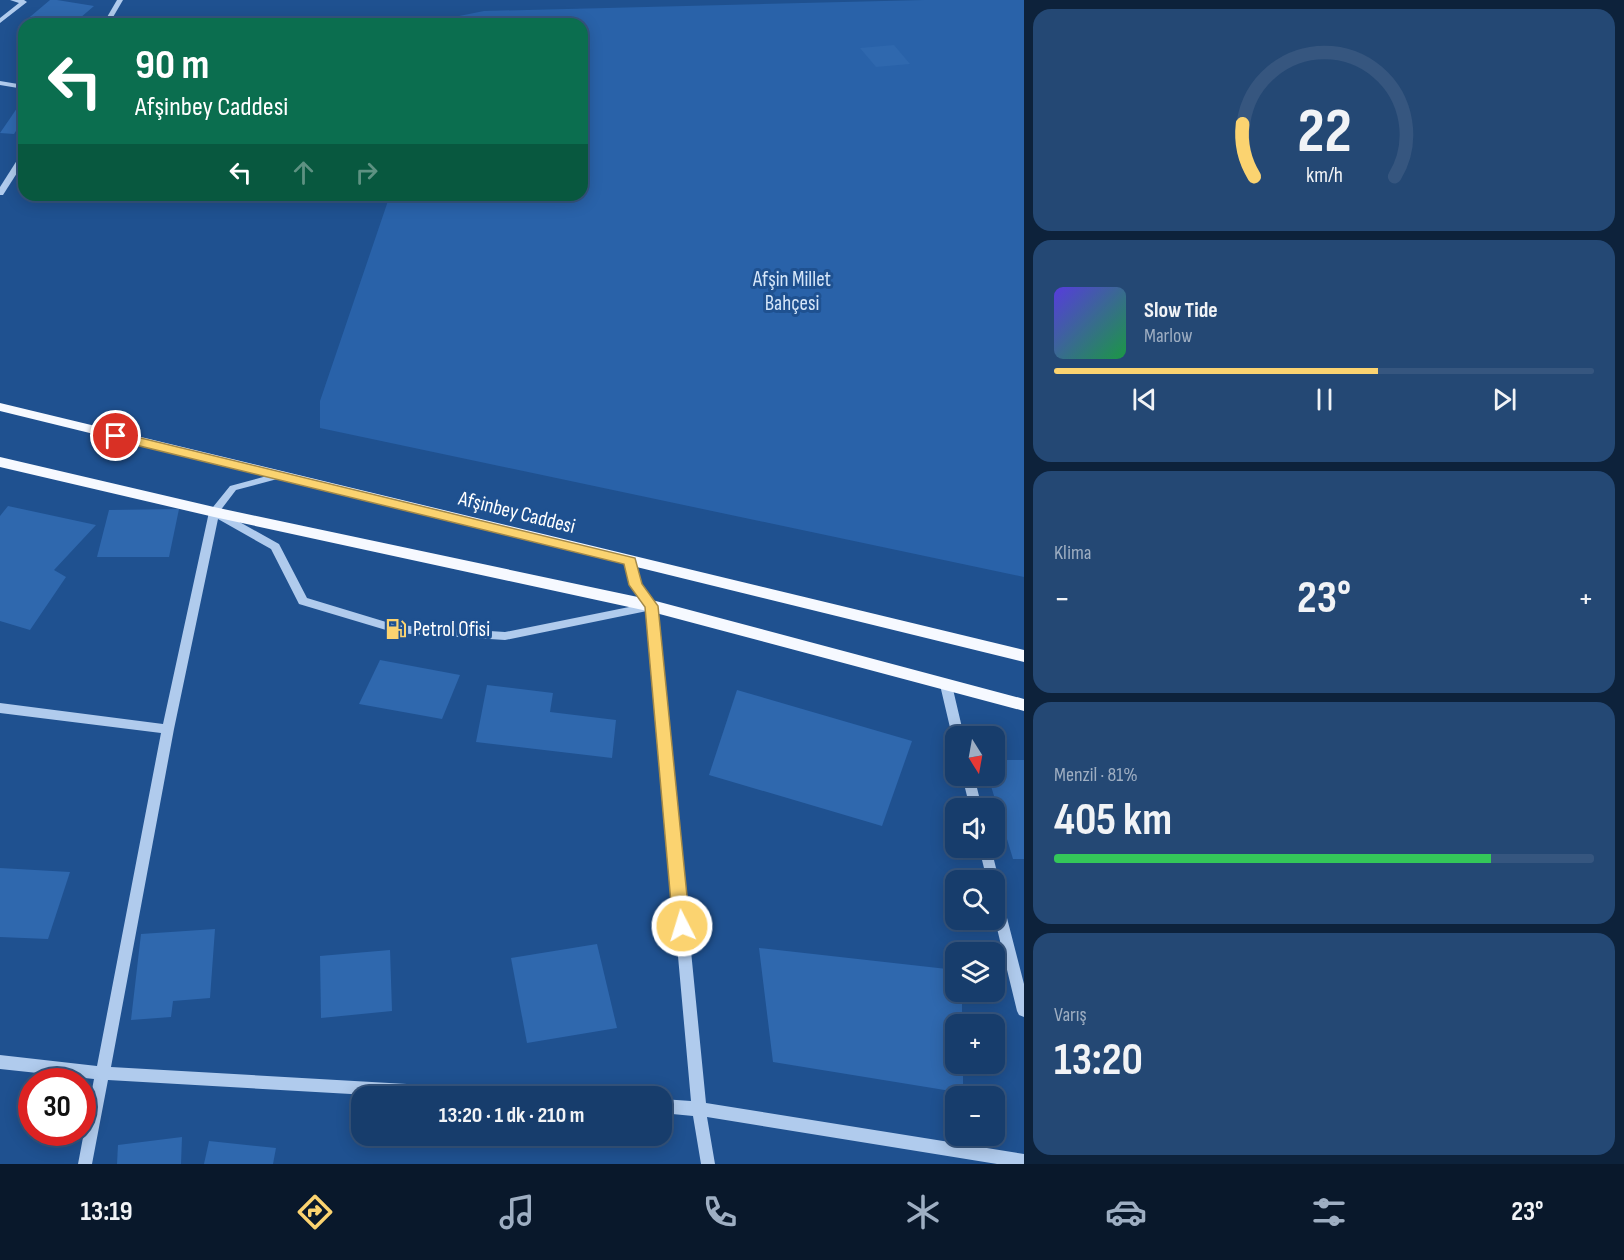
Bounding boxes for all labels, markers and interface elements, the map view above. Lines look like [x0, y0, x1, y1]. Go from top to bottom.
text: 90 m [135, 40, 209, 91]
icon: left [36, 42, 114, 120]
text: Afşinbey Caddesi [135, 91, 288, 123]
text: 22 [1297, 95, 1351, 170]
icon: left [224, 156, 257, 189]
icon: ahead [287, 156, 320, 189]
icon: right [350, 156, 383, 189]
text: km/h [1305, 163, 1343, 188]
park label: Afşin Millet Bahçesi [752, 267, 831, 316]
text: Slow Tide [1144, 297, 1218, 324]
text: Marlow [1144, 324, 1192, 348]
icon: previous [1128, 383, 1161, 416]
icon: pause [1308, 383, 1341, 416]
icon: next [1488, 383, 1521, 416]
pin [90, 410, 141, 461]
icon: arrive [99, 419, 132, 452]
street label: Afşinbey Caddesi [455, 486, 578, 539]
text: Klima [1054, 541, 1092, 565]
text: 23° [1297, 571, 1351, 626]
text: − [1054, 579, 1070, 619]
text: + [1578, 579, 1594, 619]
fuel station icon: Petrol Ofisi [384, 617, 408, 641]
place label: Petrol Ofisi [413, 617, 490, 642]
north arrow [945, 726, 1005, 786]
map controls [945, 726, 1005, 1146]
text: Menzil · 81% [1054, 763, 1138, 787]
text: 405 km [1054, 793, 1172, 848]
button: sound [945, 798, 1005, 858]
button: search [945, 870, 1005, 930]
position arrow [650, 894, 714, 958]
button: layers [945, 942, 1005, 1002]
text: Varış [1054, 1003, 1087, 1027]
button: + [945, 1014, 1005, 1074]
text: 13:20 [1054, 1033, 1143, 1088]
speed limit sign: 30 [18, 1068, 96, 1146]
button: − [945, 1086, 1005, 1146]
text: 13:20 · 1 dk · 210 m [439, 1102, 584, 1129]
icon: directions [294, 1191, 336, 1233]
icon: music [496, 1191, 538, 1233]
icon: phone [699, 1191, 741, 1233]
icon: climate [902, 1191, 944, 1233]
icon: car [1105, 1191, 1147, 1233]
icon: filters [1308, 1191, 1350, 1233]
text: 13:19 [80, 1196, 133, 1228]
text: 23° [1511, 1196, 1544, 1228]

